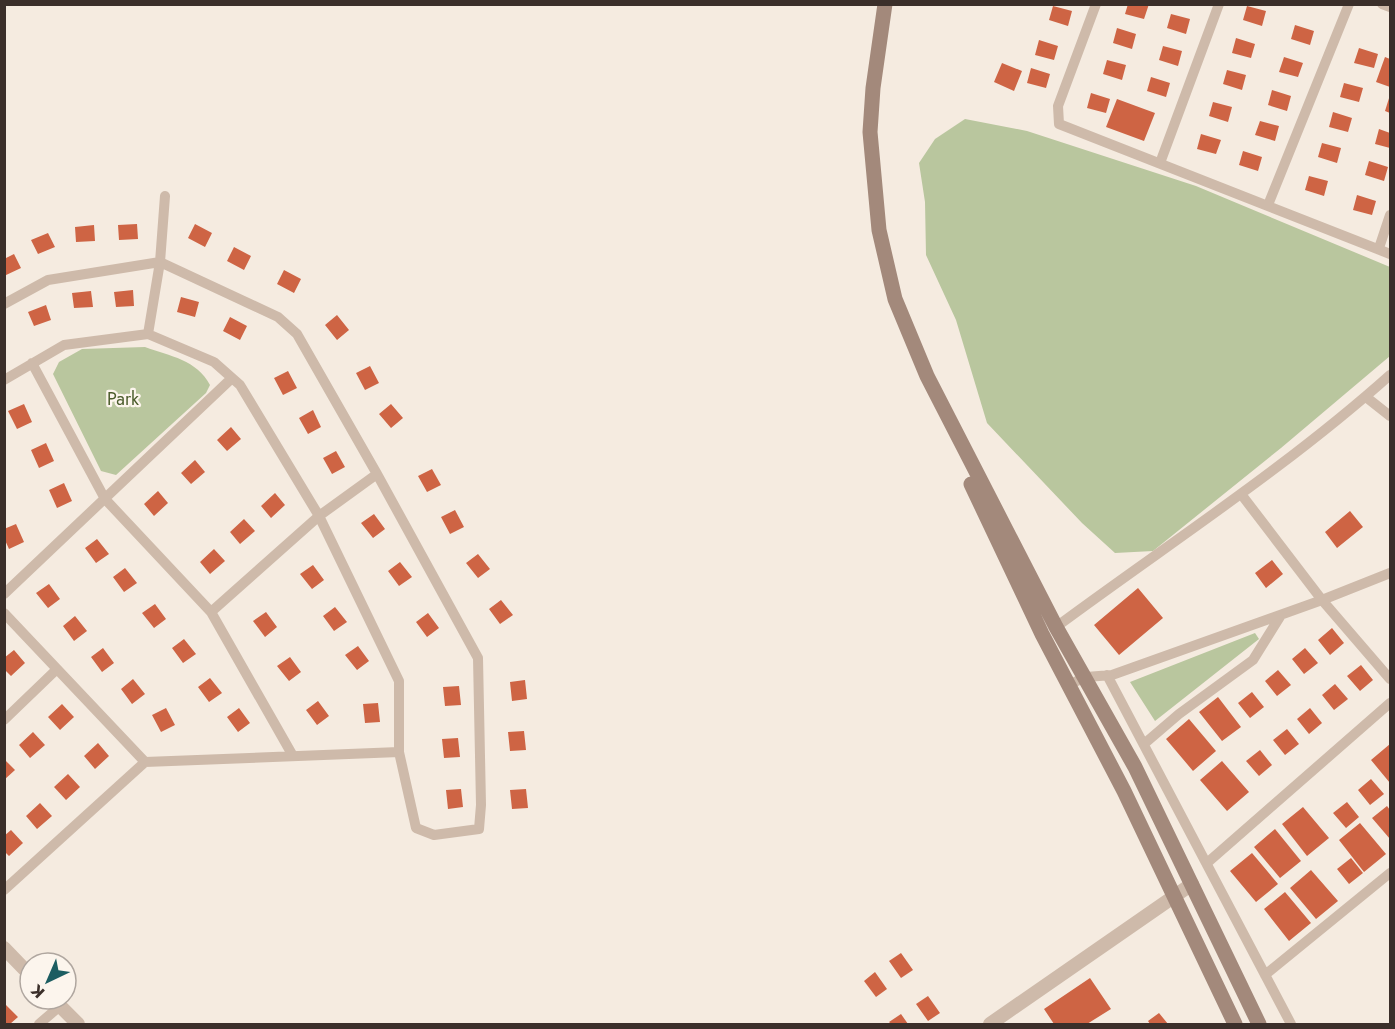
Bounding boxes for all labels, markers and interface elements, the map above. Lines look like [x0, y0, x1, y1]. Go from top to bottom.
park label: Park [107, 386, 139, 412]
north arrow [18, 951, 78, 1011]
text: K [25, 979, 50, 1004]

